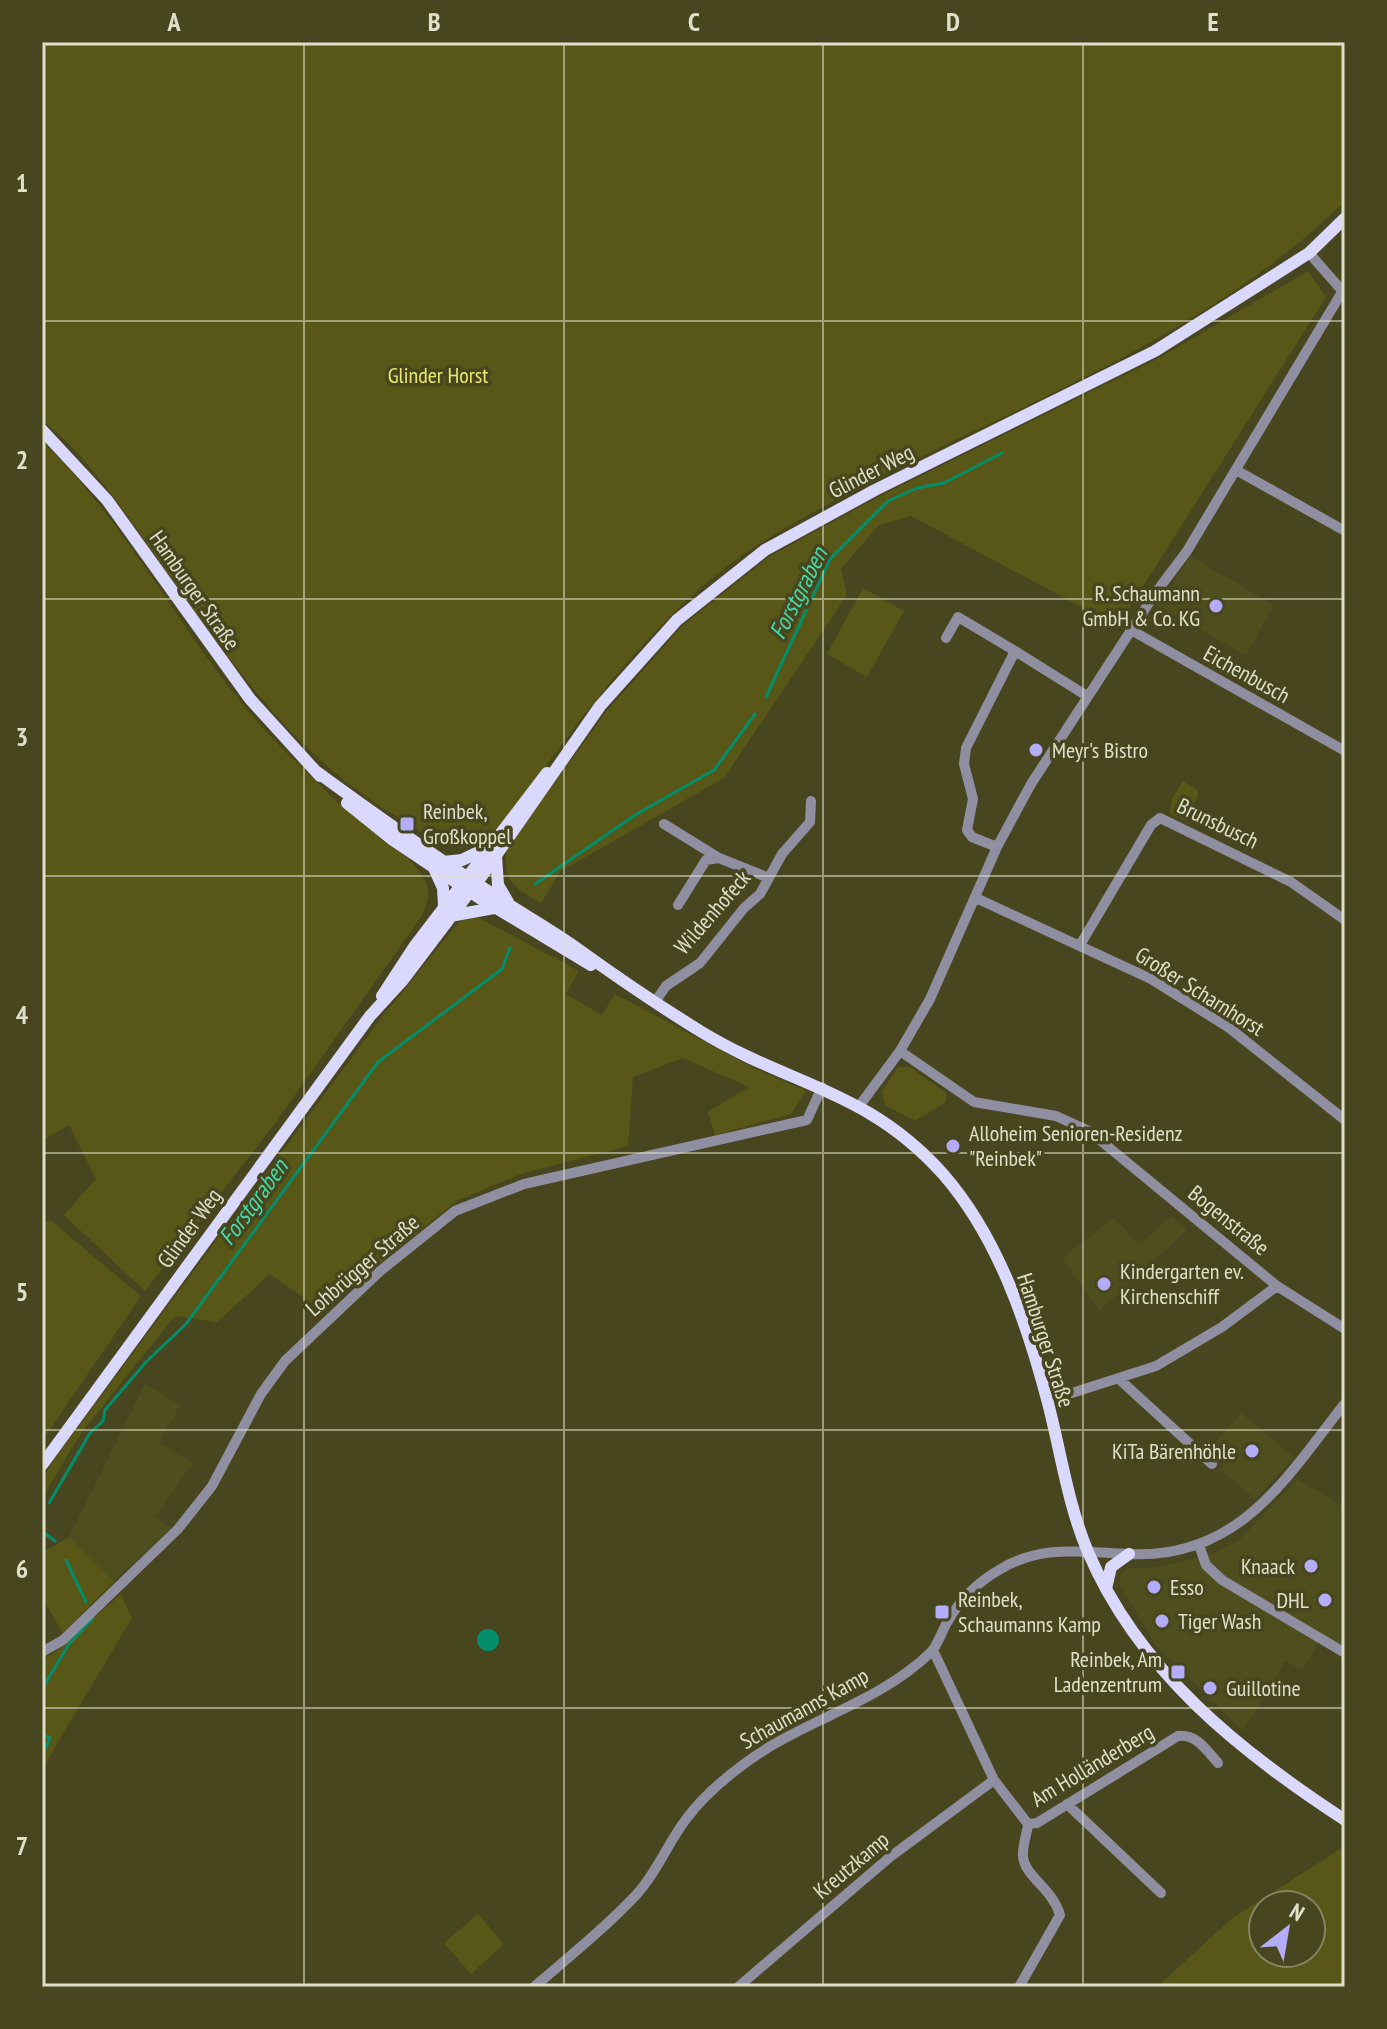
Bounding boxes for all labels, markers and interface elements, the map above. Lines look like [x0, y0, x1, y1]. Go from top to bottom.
text: A [166, 5, 181, 38]
text: B [428, 5, 441, 38]
text: C [688, 5, 700, 38]
text: D [946, 5, 960, 38]
text: E [1207, 5, 1219, 38]
text: 1 [16, 166, 28, 199]
park label: Glinder Horst [388, 361, 488, 389]
street label: Glinder Weg [824, 438, 918, 504]
text: 2 [16, 443, 28, 476]
street label: Hamburger Straße [144, 525, 246, 655]
water label: Forstgraben [762, 541, 835, 644]
place label: R. Schaumann GmbH & Co. KG [1082, 579, 1200, 632]
marker: R. Schaumann GmbH & Co. KG [1207, 597, 1225, 615]
street label: Eichenbusch [1199, 639, 1295, 709]
text: 3 [16, 720, 28, 753]
place label: Meyr's Bistro [1052, 736, 1148, 764]
marker: Meyr's Bistro [1027, 741, 1045, 759]
street label: Brunsbusch [1173, 791, 1263, 855]
place label: Reinbek, Großkoppel [423, 797, 512, 850]
marker: Reinbek, Großkoppel [398, 815, 416, 833]
street label: Wildenhofeck [668, 864, 757, 960]
street label: Großer Scharnhorst [1130, 940, 1270, 1042]
text: 4 [16, 998, 29, 1031]
place label: Alloheim Senioren-Residenz "Reinbek" [969, 1119, 1183, 1172]
marker: Alloheim Senioren-Residenz "Reinbek" [944, 1137, 962, 1155]
water label: Forstgraben [211, 1152, 295, 1251]
street label: Bogenstraße [1183, 1179, 1275, 1261]
street label: Glinder Weg [151, 1183, 227, 1273]
street label: Lohbrügger Straße [299, 1208, 425, 1322]
place label: Kindergarten ev. Kirchenschiff [1120, 1257, 1244, 1310]
street label: Hamburger Straße [1011, 1269, 1081, 1411]
text: 5 [16, 1275, 28, 1308]
marker: Kindergarten ev. Kirchenschiff [1095, 1275, 1113, 1293]
place label: KiTa Bärenhöhle [1112, 1437, 1236, 1465]
marker: KiTa Bärenhöhle [1243, 1442, 1261, 1460]
text: 6 [16, 1552, 28, 1585]
place label: Knaack [1241, 1552, 1295, 1580]
marker: Knaack [1302, 1557, 1320, 1575]
place label: Esso [1170, 1573, 1204, 1601]
marker: Esso [1145, 1578, 1163, 1596]
place label: Reinbek, Schaumanns Kamp [958, 1585, 1101, 1638]
place label: DHL [1277, 1586, 1309, 1614]
marker: DHL [1316, 1591, 1334, 1609]
marker: Reinbek, Schaumanns Kamp [933, 1603, 951, 1621]
place label: Tiger Wash [1178, 1607, 1262, 1635]
marker: Tiger Wash [1153, 1612, 1171, 1630]
place label: Reinbek, Am Ladenzentrum [1054, 1645, 1162, 1698]
street label: Schaumanns Kamp [735, 1661, 873, 1755]
marker: Reinbek, Am Ladenzentrum [1169, 1663, 1187, 1681]
place label: Guillotine [1226, 1674, 1300, 1702]
marker: Guillotine [1201, 1679, 1219, 1697]
street label: Am Holländerberg [1026, 1717, 1158, 1813]
street label: Kreutzkamp [807, 1825, 895, 1905]
text: 7 [16, 1829, 28, 1862]
north arrow [1247, 1889, 1327, 1969]
text: N [1285, 1897, 1310, 1927]

